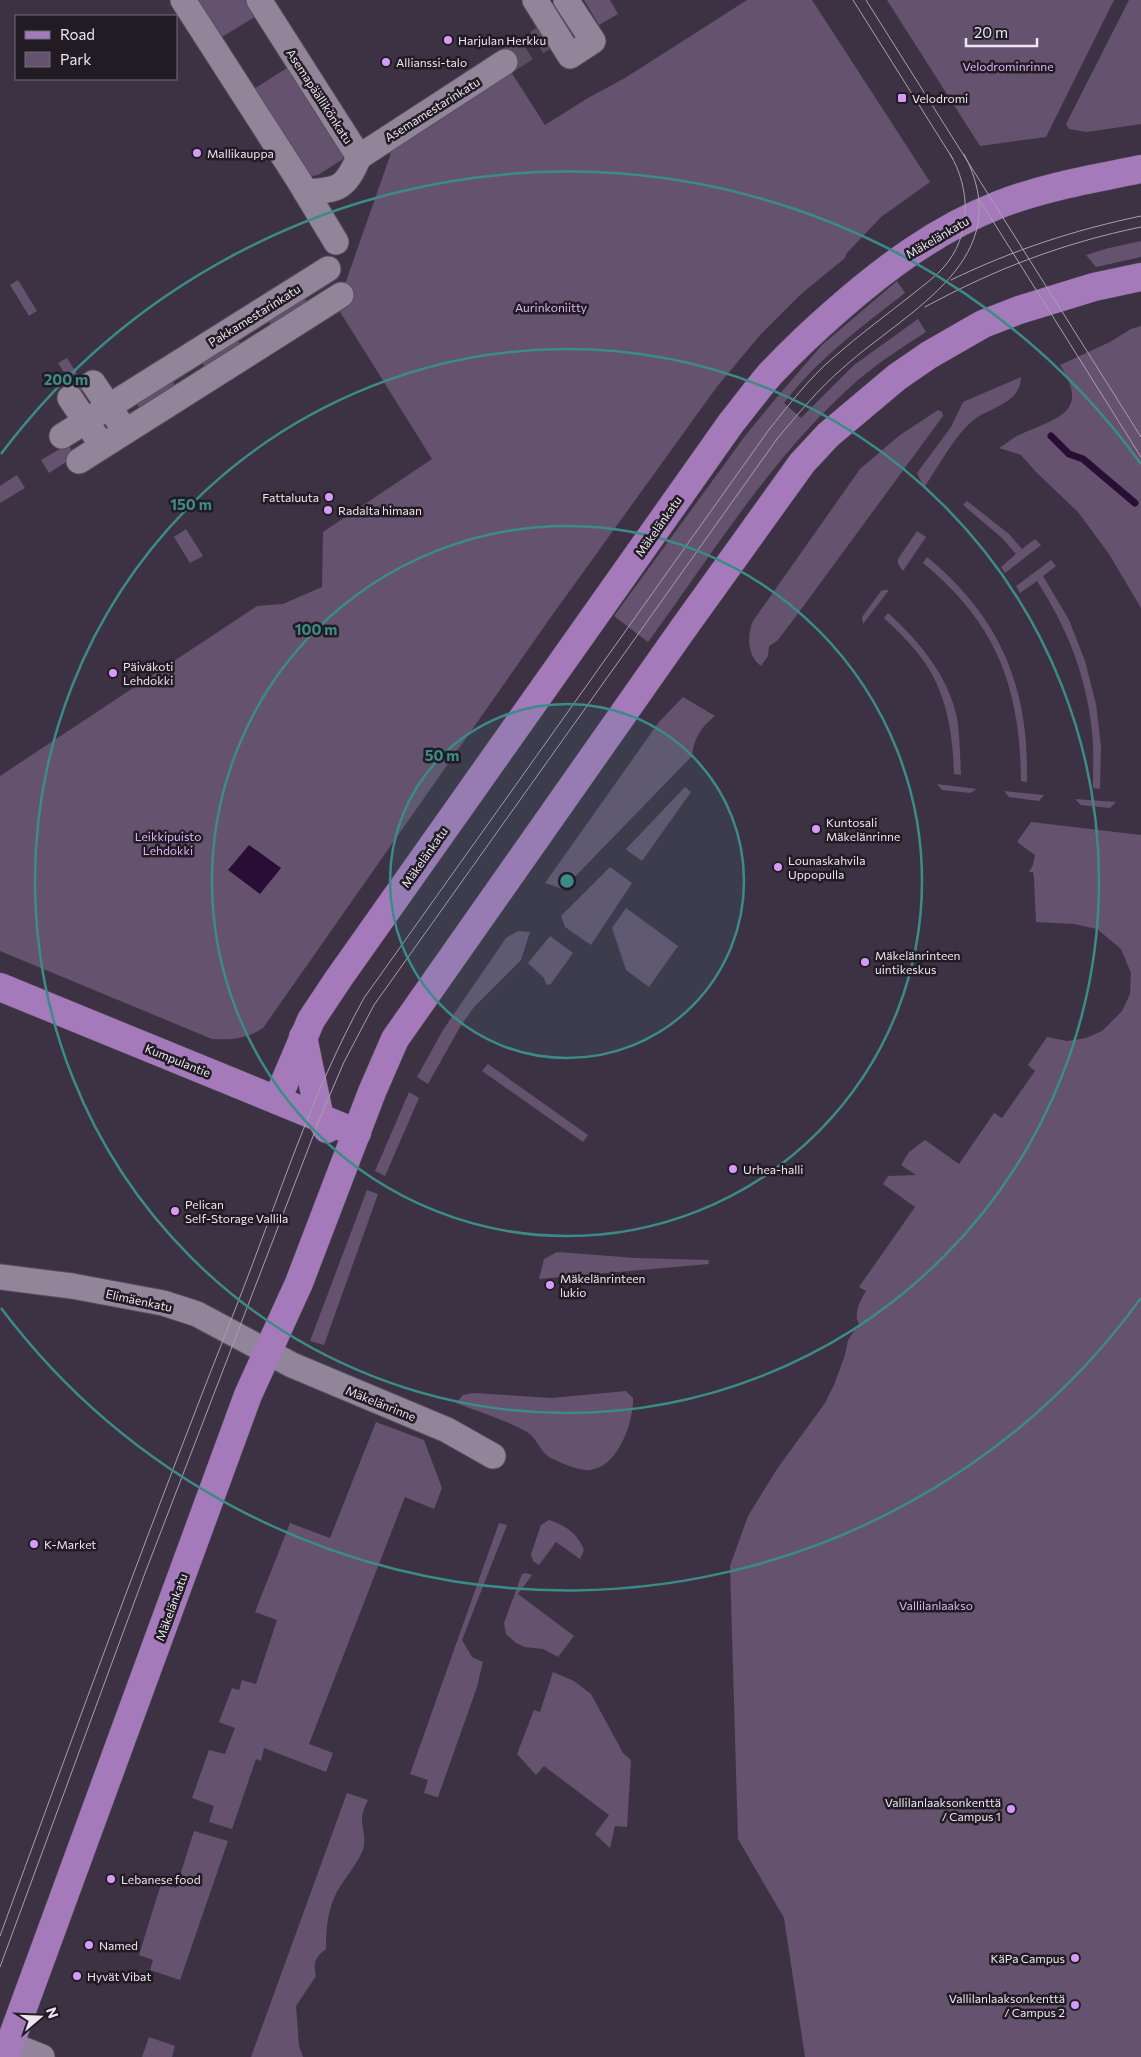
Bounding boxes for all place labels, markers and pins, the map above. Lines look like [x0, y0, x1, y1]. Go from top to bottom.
place label: Harjulan Herkku [458, 33, 546, 47]
marker: Harjulan Herkku [442, 34, 454, 46]
place label: Allianssi-talo [396, 55, 467, 69]
marker: Allianssi-talo [380, 56, 392, 68]
place label: Velodromi [912, 91, 968, 105]
marker: Velodromi [896, 92, 908, 104]
place label: Mallikauppa [207, 146, 274, 160]
marker: Mallikauppa [191, 147, 203, 159]
place label: Fattaluuta [262, 490, 319, 504]
marker: Fattaluuta [323, 491, 335, 503]
place label: Radalta himaan [338, 503, 422, 517]
marker: Radalta himaan [322, 504, 334, 516]
place label: Päiväkoti Lehdokki [123, 659, 173, 687]
marker: Päiväkoti Lehdokki [107, 667, 119, 679]
place label: Kuntosali Mäkelänrinne [826, 815, 900, 843]
marker: Kuntosali Mäkelänrinne [810, 823, 822, 835]
place label: Lounaskahvila Uppopulla [788, 853, 865, 881]
marker: Lounaskahvila Uppopulla [772, 861, 784, 873]
centre of rings [558, 872, 576, 890]
place label: Mäkelänrinteen uintikeskus [875, 948, 960, 976]
marker: Mäkelänrinteen uintikeskus [859, 956, 871, 968]
place label: Urhea-halli [743, 1162, 803, 1176]
marker: Urhea-halli [727, 1163, 739, 1175]
place label: Pelican Self-Storage Vallila [185, 1197, 288, 1225]
marker: Pelican Self-Storage Vallila [169, 1205, 181, 1217]
place label: Mäkelänrinteen lukio [560, 1271, 645, 1299]
marker: Mäkelänrinteen lukio [544, 1279, 556, 1291]
place label: K-Market [44, 1537, 96, 1551]
marker: K-Market [28, 1538, 40, 1550]
place label: Vallilanlaaksonkenttä / Campus 1 [885, 1795, 1001, 1823]
marker: Vallilanlaaksonkenttä / Campus 1 [1005, 1803, 1017, 1815]
place label: Lebanese food [121, 1872, 201, 1886]
marker: Lebanese food [105, 1873, 117, 1885]
place label: Named [99, 1938, 138, 1952]
marker: Named [83, 1939, 95, 1951]
place label: KäPa Campus [990, 1951, 1065, 1965]
marker: KäPa Campus [1069, 1952, 1081, 1964]
place label: Hyvät Vibat [87, 1969, 151, 1983]
marker: Hyvät Vibat [71, 1970, 83, 1982]
place label: Vallilanlaaksonkenttä / Campus 2 [949, 1991, 1065, 2019]
marker: Vallilanlaaksonkenttä / Campus 2 [1069, 1999, 1081, 2011]

